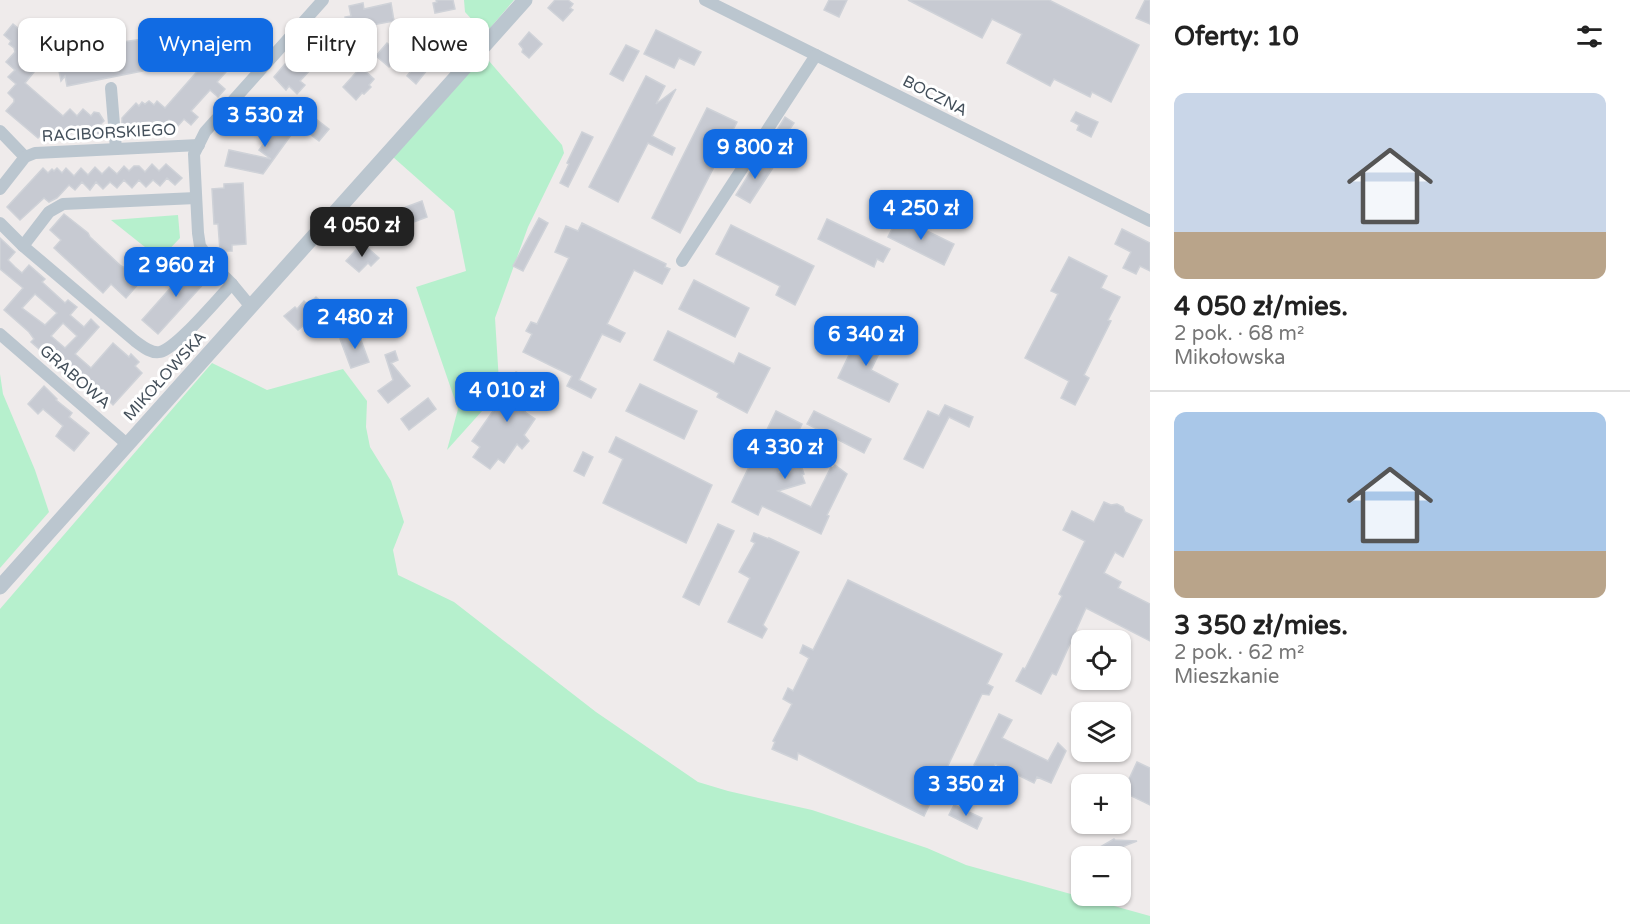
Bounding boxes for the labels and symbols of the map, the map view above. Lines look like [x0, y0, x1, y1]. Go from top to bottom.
street label: BOCZNA [899, 71, 971, 121]
pin: 3 530 zł [203, 97, 327, 148]
street label: RACIBORSKIEGO [41, 119, 177, 147]
pin: 9 800 zł [693, 129, 817, 180]
pin: 4 250 zł [859, 190, 983, 241]
pin: 4 050 zł [300, 207, 424, 258]
pin: 2 960 zł [114, 247, 238, 298]
pin: 2 480 zł [293, 299, 417, 350]
pin: 6 340 zł [804, 316, 928, 367]
street label: MIKOŁOWSKA [119, 327, 211, 425]
street label: GRABOWA [35, 341, 115, 413]
pin: 4 010 zł [445, 372, 569, 423]
pin: 4 330 zł [723, 429, 847, 480]
pin: 3 350 zł [904, 766, 1028, 817]

